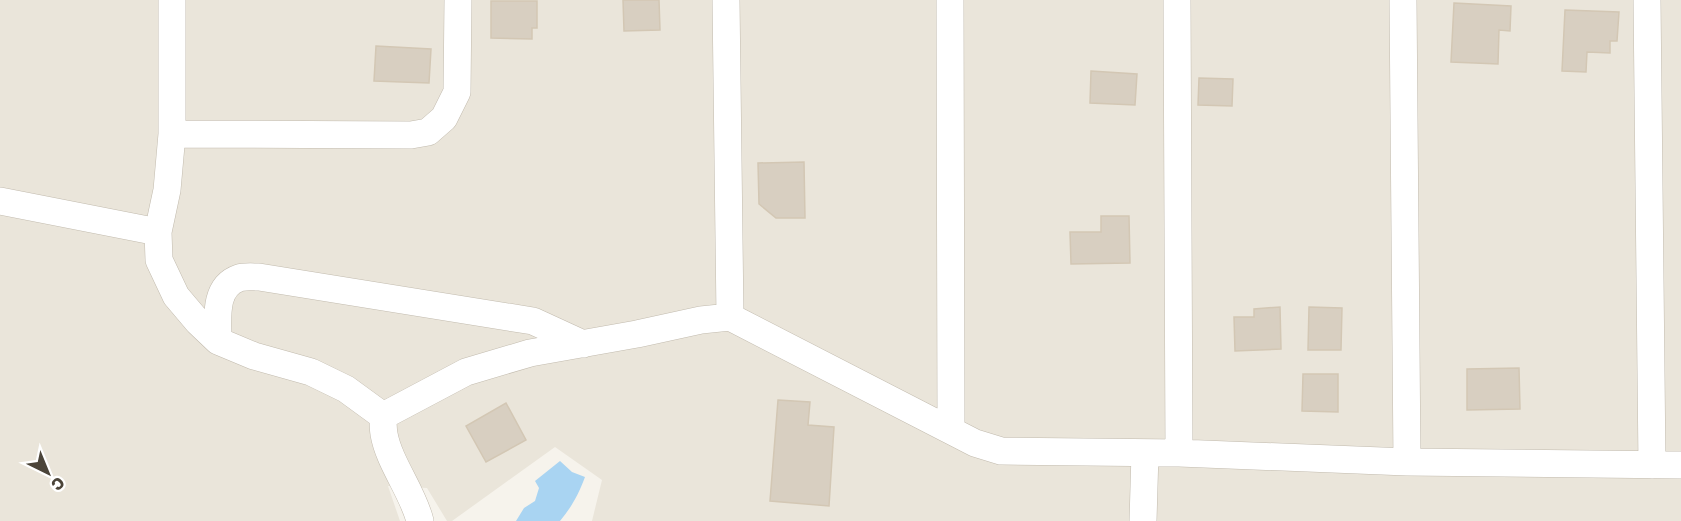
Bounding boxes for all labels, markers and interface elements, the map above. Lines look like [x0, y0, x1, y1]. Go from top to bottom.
north arrow [18, 443, 78, 503]
text: С [47, 473, 69, 495]

